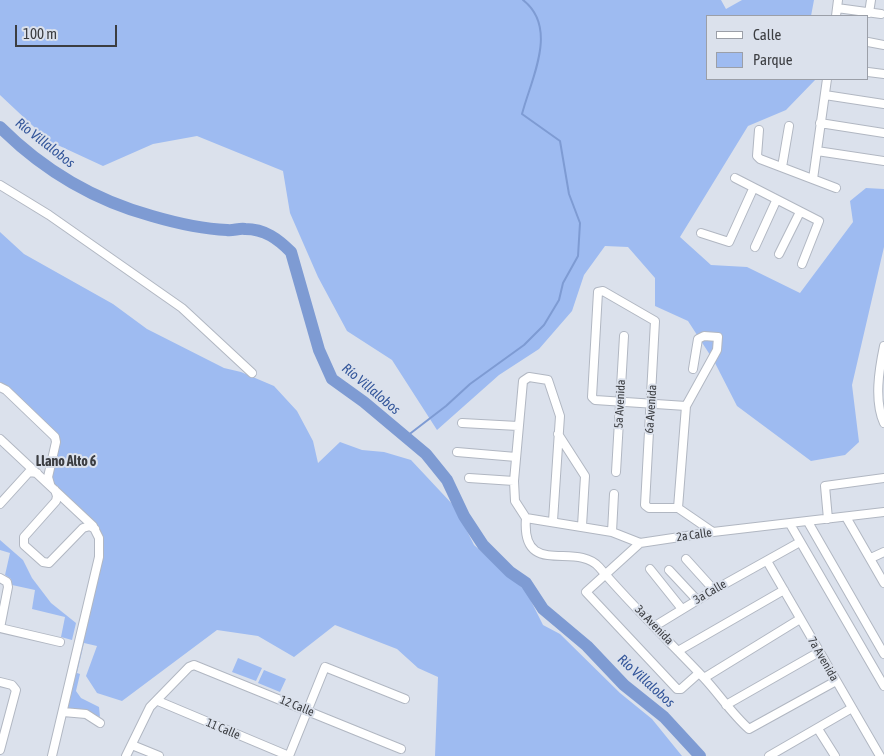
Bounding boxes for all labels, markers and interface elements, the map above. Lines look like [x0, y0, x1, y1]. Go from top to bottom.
scale bar [18, 15, 120, 47]
legend [706, 15, 869, 80]
text: 100 m [23, 25, 57, 42]
text: Calle [753, 26, 781, 43]
text: Parque [753, 51, 793, 68]
water label: Río Villalobos [12, 115, 78, 171]
water label: Río Villalobos [338, 360, 404, 418]
street label: 5a Avenida [612, 379, 628, 429]
street label: 6a Avenida [642, 384, 660, 434]
district label: Llano Alto 6 [36, 454, 96, 470]
street label: 2a Calle [675, 525, 713, 545]
street label: 3a Calle [691, 577, 729, 607]
street label: 3a Avenida [632, 602, 676, 648]
street label: 7a Avenida [805, 634, 841, 684]
water label: Río Villalobos [614, 651, 678, 711]
street label: 12 Calle [278, 693, 316, 719]
street label: 11 Calle [204, 715, 242, 743]

